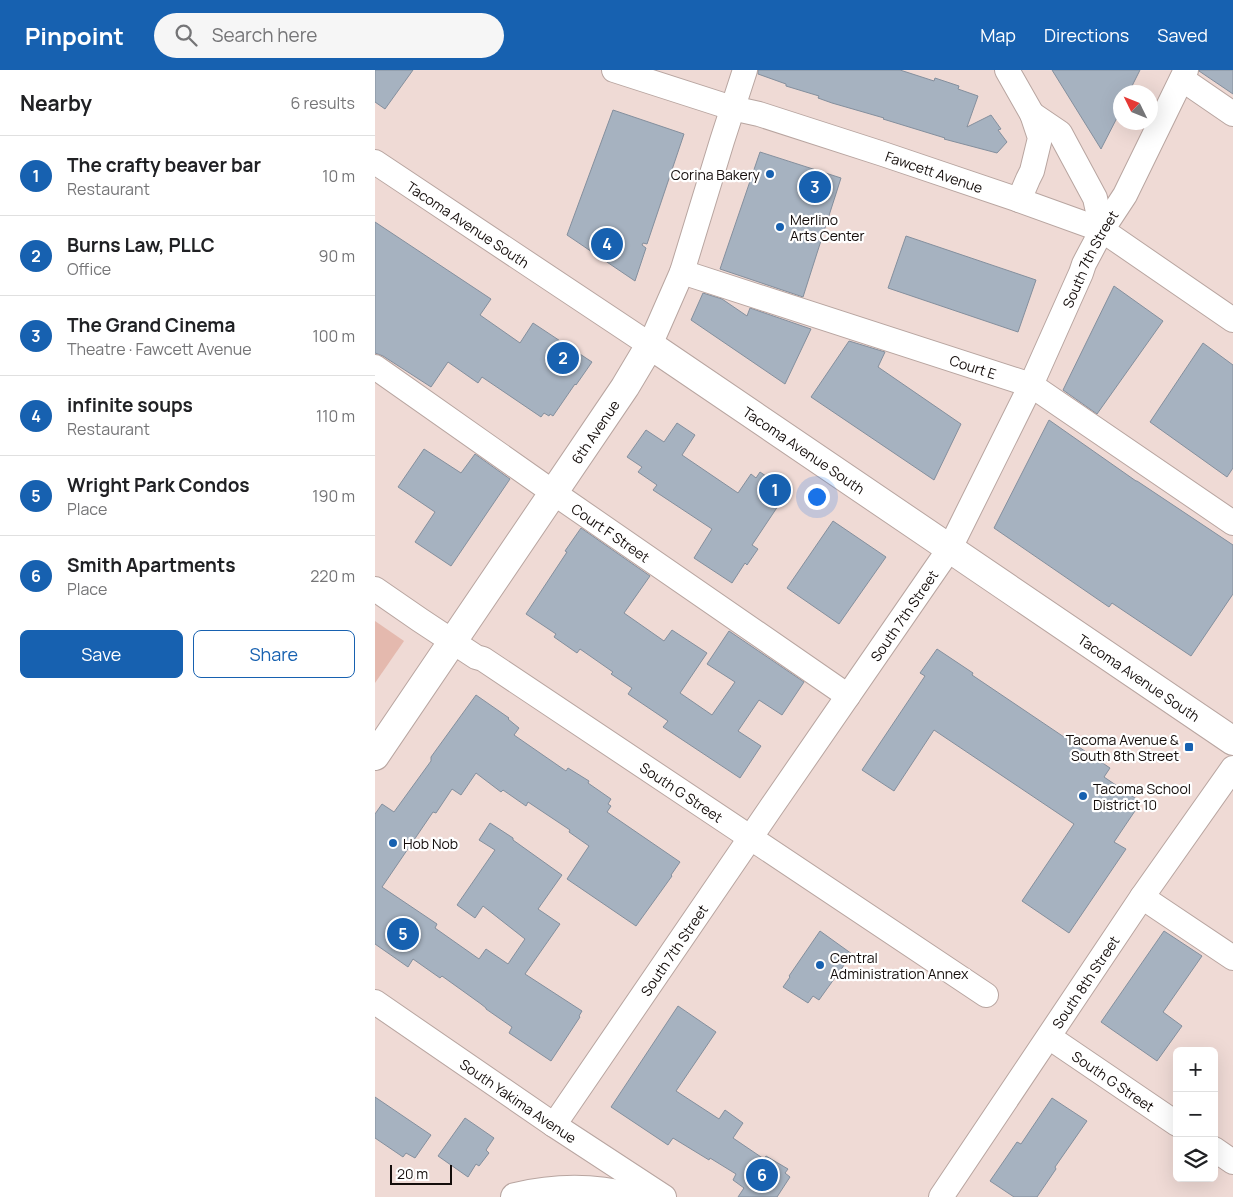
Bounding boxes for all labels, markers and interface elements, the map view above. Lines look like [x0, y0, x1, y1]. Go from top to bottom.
search box [154, 13, 504, 58]
text: Pinpoint [25, 19, 124, 52]
icon: search [172, 21, 200, 49]
text: Search here [212, 22, 317, 48]
text: Map [980, 23, 1016, 47]
text: Directions [1044, 23, 1129, 47]
text: Saved [1157, 23, 1208, 47]
north arrow [1113, 85, 1158, 130]
text: Nearby [20, 89, 92, 117]
text: 6 results [290, 92, 355, 114]
street label: Fawcett Avenue [883, 146, 985, 197]
text: The crafty beaver bar [67, 152, 261, 178]
text: 1 [32, 165, 40, 187]
text: 10 m [322, 165, 355, 187]
place label: Corina Bakery [671, 165, 761, 184]
marker: Corina Bakery [764, 168, 776, 180]
pin: 3 [799, 168, 831, 206]
street label: Tacoma Avenue South [403, 176, 533, 272]
text: Restaurant [67, 178, 150, 200]
street label: South 7th Street [1057, 206, 1122, 311]
place label: Merlino Arts Center [790, 210, 865, 245]
marker: Merlino Arts Center [774, 221, 786, 233]
pin: 4 [591, 225, 623, 263]
text: Burns Law, PLLC [67, 232, 215, 258]
text: 2 [31, 245, 41, 267]
text: 90 m [319, 245, 355, 267]
text: Office [67, 258, 111, 280]
text: The Grand Cinema [67, 312, 235, 338]
text: 3 [31, 325, 41, 347]
text: 100 m [312, 325, 355, 347]
text: Theatre · Fawcett Avenue [67, 338, 252, 360]
pin: 2 [547, 339, 579, 377]
street label: Court E [947, 350, 999, 383]
text: infinite soups [67, 392, 193, 418]
street label: 6th Avenue [566, 396, 623, 467]
street label: Tacoma Avenue South [740, 402, 869, 498]
text: 4 [31, 405, 41, 427]
text: 110 m [316, 405, 355, 427]
text: Restaurant [67, 418, 150, 440]
pin: 1 [759, 471, 791, 509]
text: Wright Park Condos [67, 472, 250, 498]
your location [804, 484, 830, 510]
text: 5 [31, 485, 41, 507]
text: 190 m [312, 485, 355, 507]
text: Place [67, 498, 107, 520]
street label: Court F Street [568, 499, 654, 566]
text: Smith Apartments [67, 552, 236, 578]
text: 6 [31, 565, 41, 587]
text: 220 m [310, 565, 355, 587]
street label: South 7th Street [865, 566, 942, 665]
text: Place [67, 578, 107, 600]
street label: Tacoma Avenue South [1075, 629, 1204, 725]
button: Save [20, 630, 183, 678]
button: Share [193, 630, 355, 678]
place label: Tacoma Avenue & South 8th Street [1066, 730, 1179, 765]
marker: Tacoma Avenue & South 8th Street [1183, 741, 1195, 753]
street label: South G Street [637, 757, 727, 826]
place label: Tacoma School District 10 [1093, 779, 1191, 814]
marker: Tacoma School District 10 [1077, 790, 1089, 802]
place label: Hob Nob [403, 834, 458, 853]
marker: Hob Nob [387, 837, 399, 849]
street label: South 7th Street [636, 900, 712, 999]
pin: 5 [387, 915, 419, 953]
street label: South 8th Street [1047, 931, 1123, 1032]
place label: Central Administration Annex [830, 948, 969, 983]
marker: Central Administration Annex [814, 959, 826, 971]
street label: South G Street [1069, 1046, 1159, 1116]
map controls [1173, 1047, 1218, 1182]
button: + [1173, 1047, 1218, 1092]
street label: South Yakima Avenue [457, 1054, 580, 1147]
button: − [1173, 1092, 1218, 1137]
button: layers [1173, 1137, 1218, 1182]
pin: 6 [746, 1156, 778, 1194]
scale bar [390, 1162, 453, 1185]
text: 20 m [397, 1164, 428, 1183]

